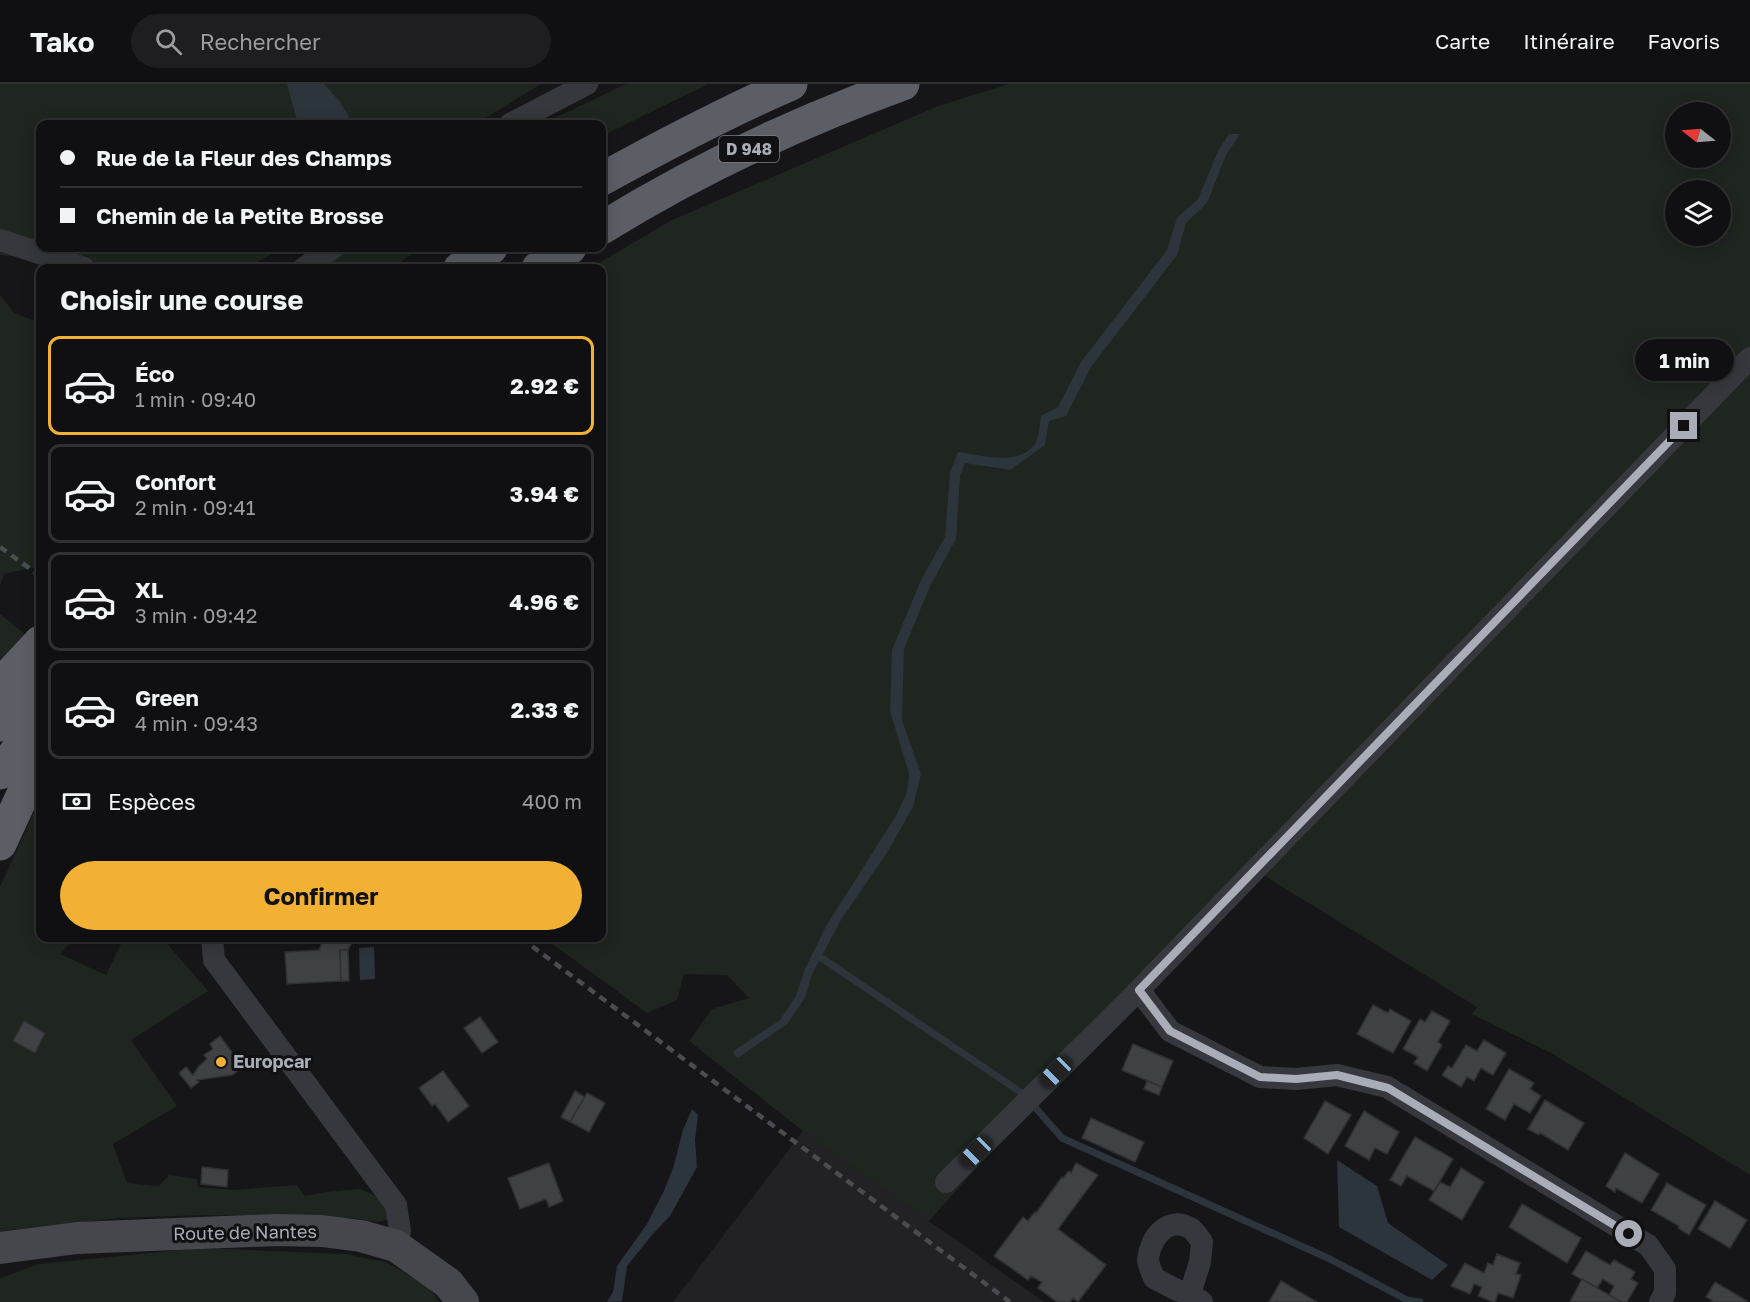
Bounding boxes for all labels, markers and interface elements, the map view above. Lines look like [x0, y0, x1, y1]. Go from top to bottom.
search box [131, 14, 551, 68]
text: Tako [30, 25, 95, 58]
icon: search [152, 25, 185, 58]
text: Rechercher [200, 28, 321, 55]
text: Carte [1435, 28, 1490, 54]
text: Itinéraire [1523, 28, 1615, 54]
text: Favoris [1648, 28, 1720, 54]
north arrow [1665, 102, 1731, 168]
map controls [1665, 102, 1731, 246]
road number: D 948 [719, 136, 779, 162]
text: Rue de la Fleur des Champs [96, 144, 392, 171]
button: layers [1665, 180, 1731, 246]
text: Chemin de la Petite Brosse [96, 202, 384, 229]
text: Choisir une course [60, 284, 303, 316]
callout: 1 min [1634, 339, 1734, 381]
text: 1 min [1659, 348, 1710, 372]
icon: car [63, 359, 117, 413]
text: Éco [135, 360, 174, 387]
text: 2.92 € [510, 372, 579, 399]
text: 1 min · 09:40 [135, 387, 256, 411]
route end [1670, 412, 1697, 439]
icon: car [63, 467, 117, 521]
text: Confort [135, 468, 216, 495]
text: 3.94 € [510, 480, 579, 507]
text: 2 min · 09:41 [135, 495, 255, 519]
icon: car [63, 575, 117, 629]
text: XL [135, 576, 163, 603]
text: 4.96 € [509, 588, 579, 615]
text: 3 min · 09:42 [135, 603, 257, 627]
icon: car [63, 683, 117, 737]
text: Green [135, 684, 199, 711]
text: 2.33 € [511, 696, 579, 723]
text: 4 min · 09:43 [135, 711, 258, 735]
icon: cash [60, 785, 93, 818]
text: Espèces [108, 788, 196, 815]
text: 400 m [522, 789, 582, 813]
button: Confirmer [60, 861, 582, 930]
place label: Europcar [233, 1050, 311, 1072]
car [1037, 1053, 1075, 1091]
marker: Europcar [214, 1055, 228, 1069]
car [957, 1133, 995, 1171]
street label: Route de Nantes [173, 1220, 317, 1244]
route start [1615, 1220, 1642, 1247]

